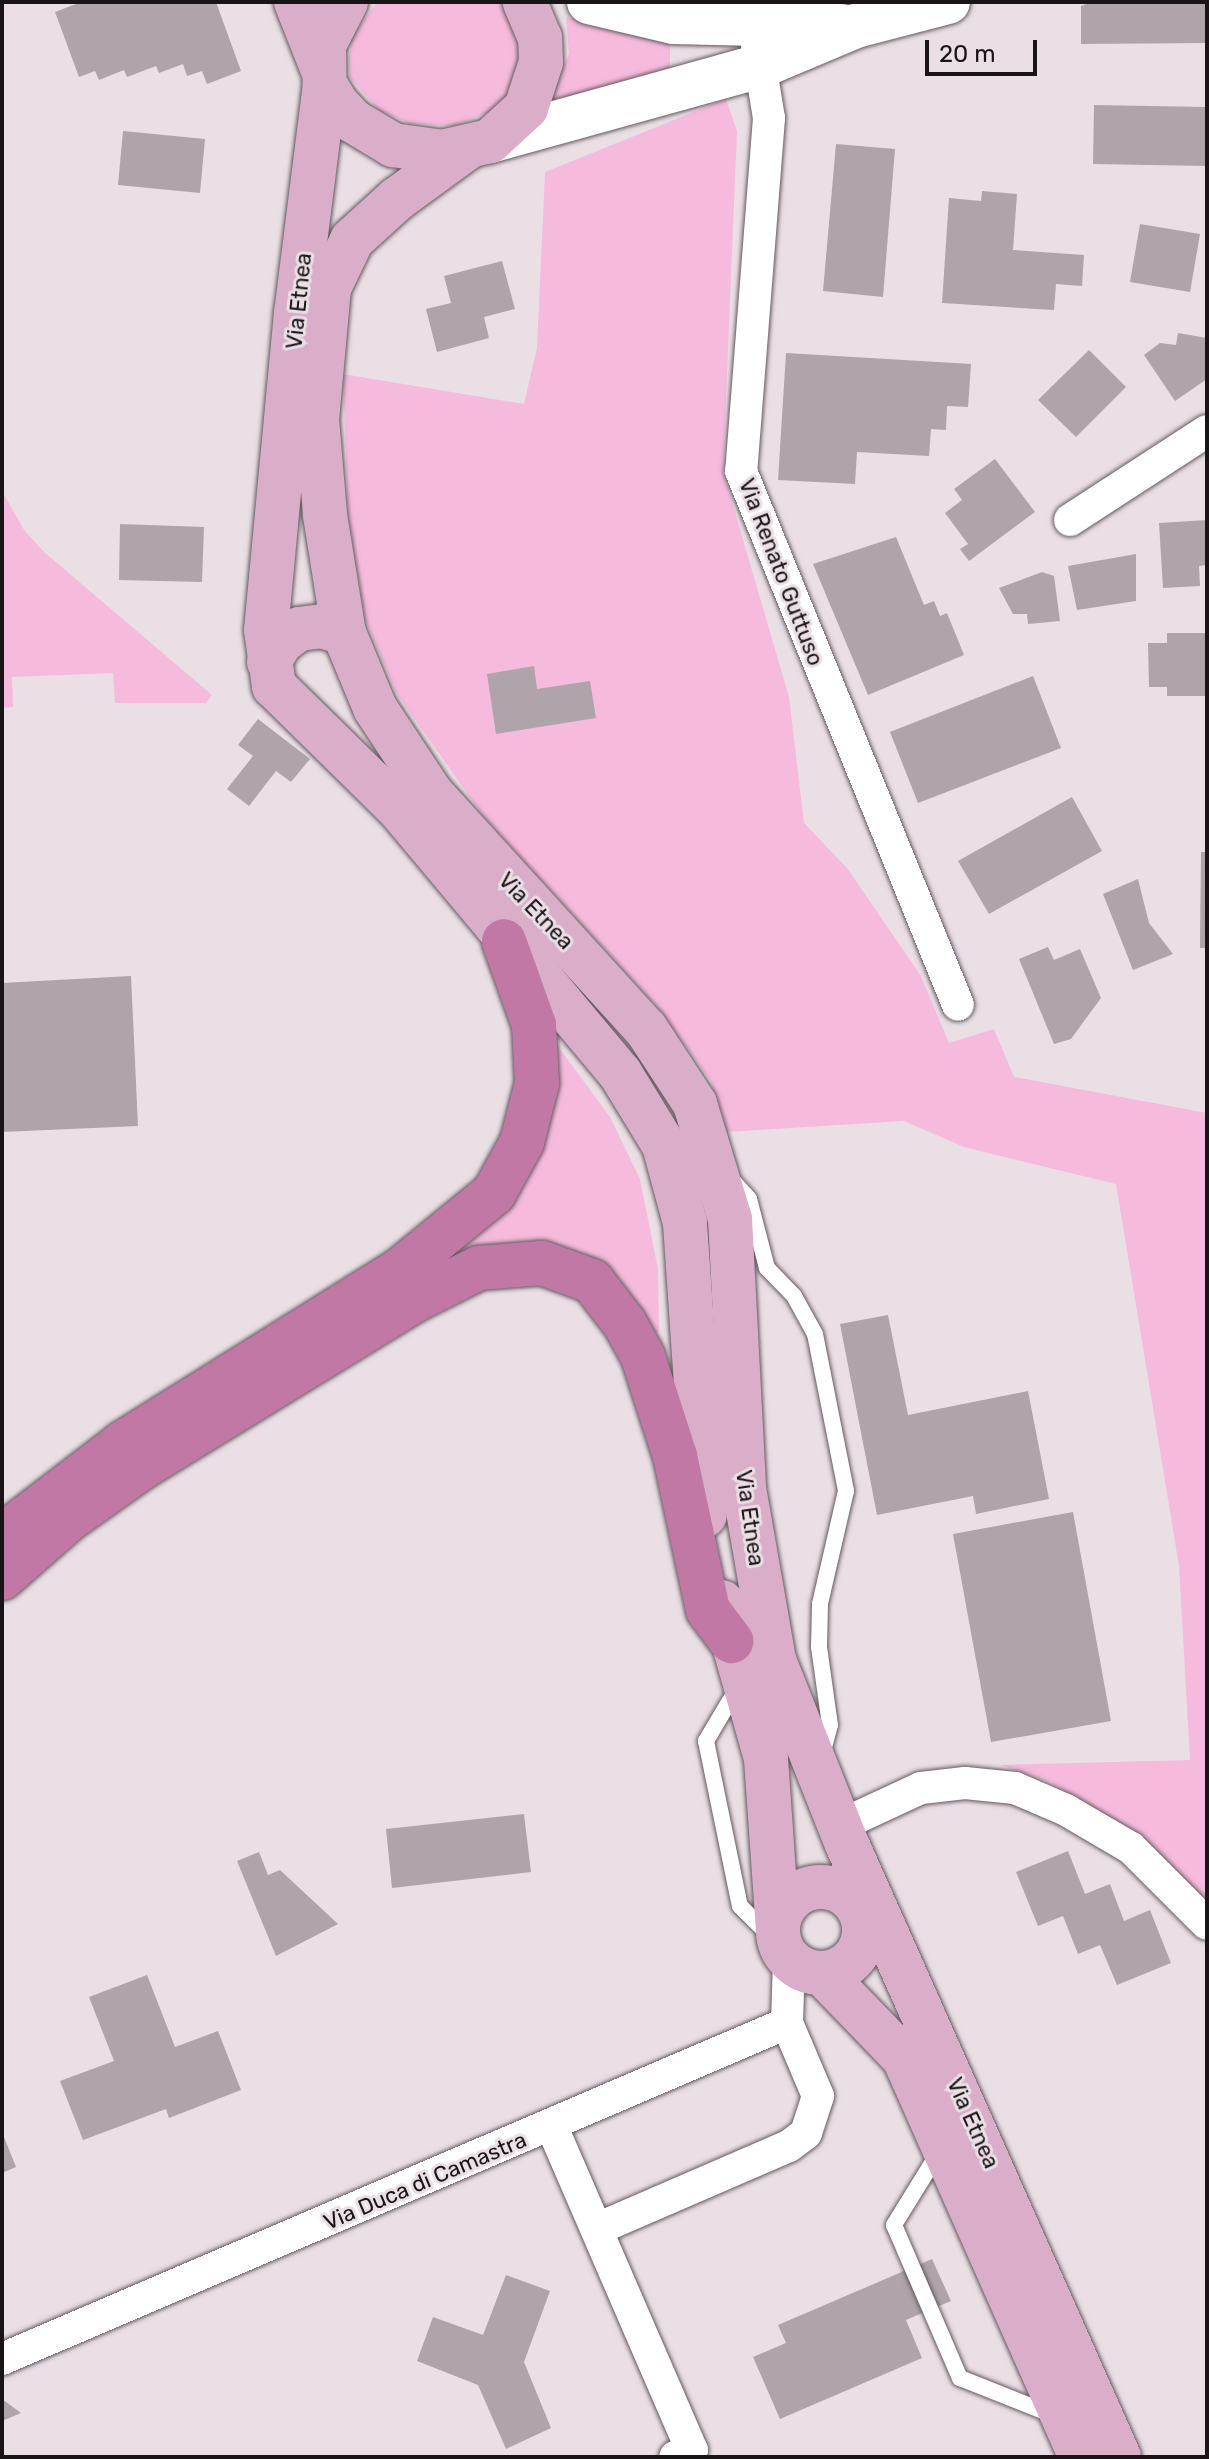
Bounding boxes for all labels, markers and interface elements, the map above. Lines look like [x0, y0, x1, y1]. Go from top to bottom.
scale bar [929, 24, 1041, 74]
text: 20 m [939, 40, 996, 68]
street label: Via Etnea [281, 252, 317, 350]
street label: Via Renato Guttuso [733, 475, 829, 669]
street label: Via Etnea [493, 867, 579, 955]
street label: Via Etnea [730, 1468, 770, 1568]
street label: Via Etnea [941, 2073, 1005, 2173]
street label: Via Duca di Camastra [320, 2126, 530, 2236]

